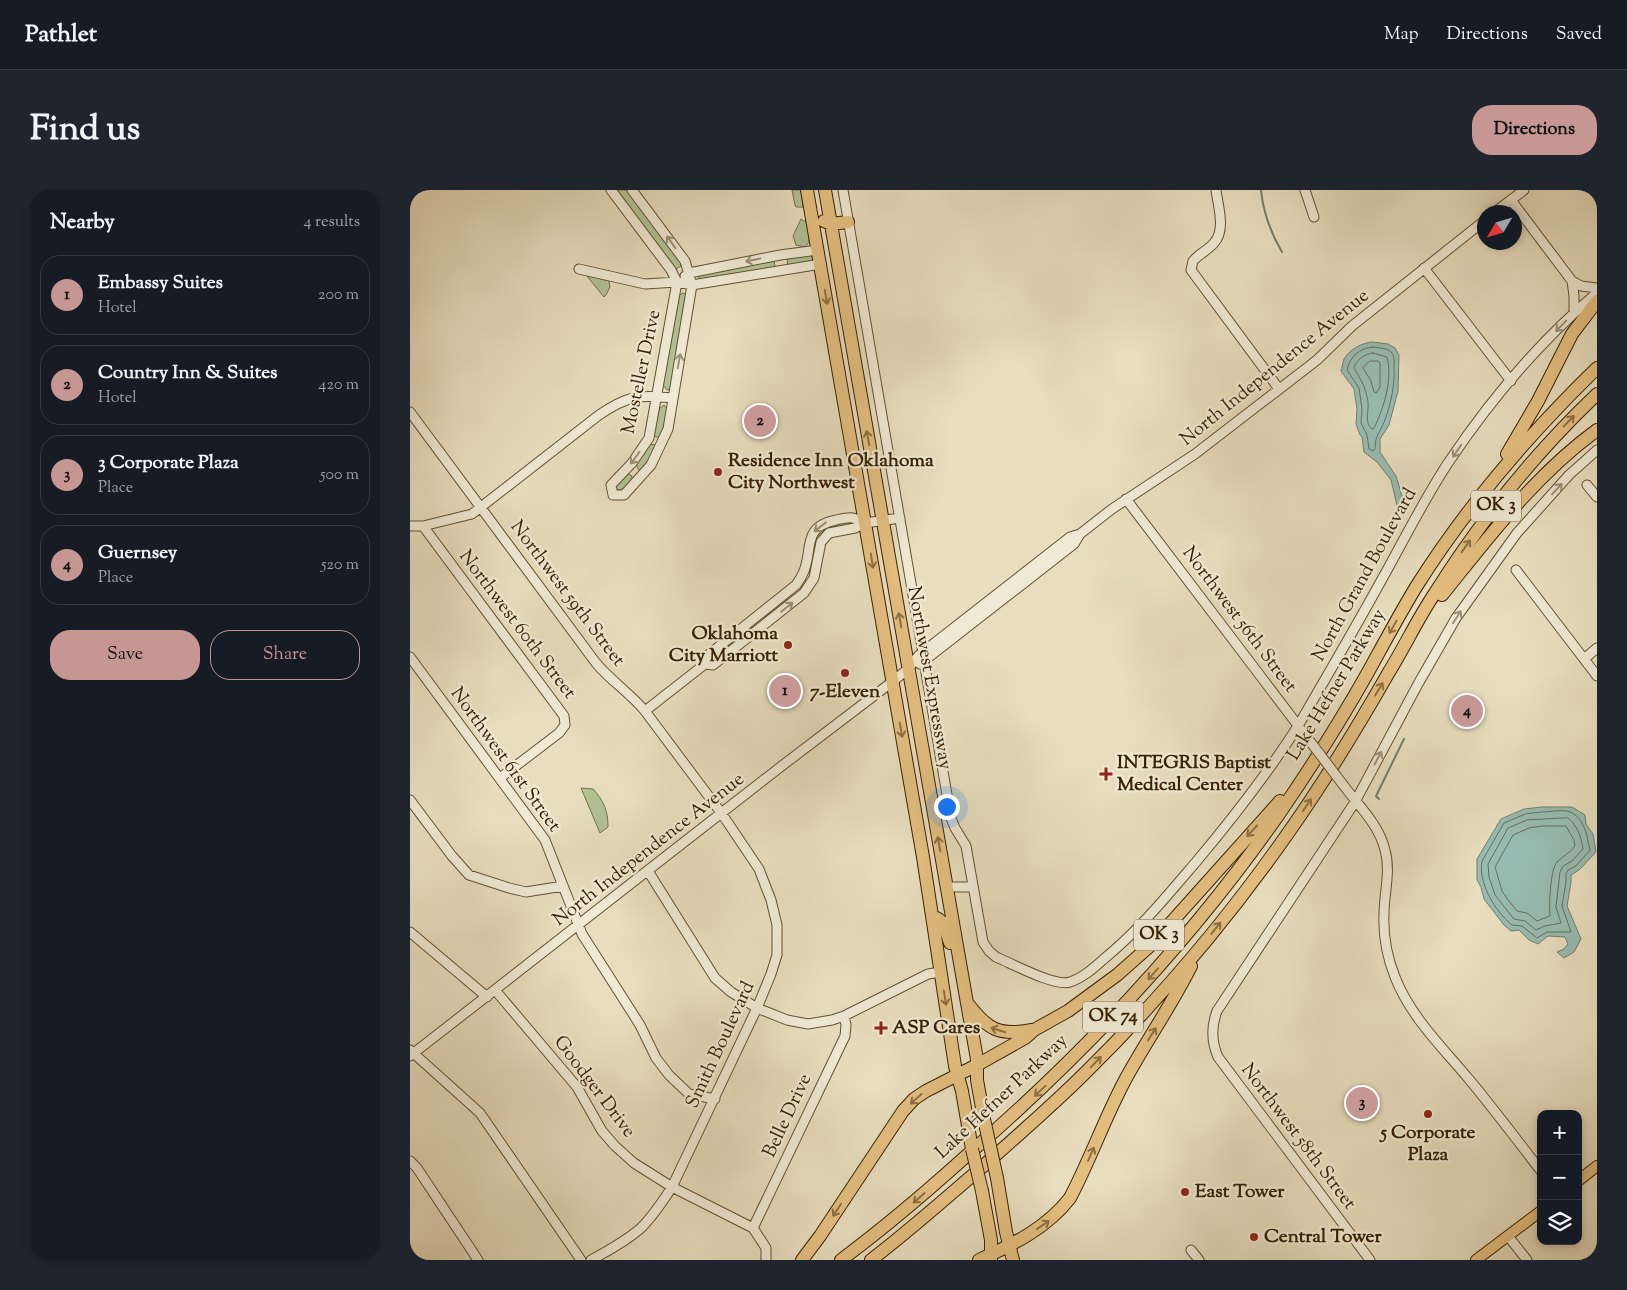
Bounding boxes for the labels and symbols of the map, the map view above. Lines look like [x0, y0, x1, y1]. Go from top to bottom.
north arrow [1477, 205, 1522, 250]
one-way arrow [665, 236, 676, 249]
one-way arrow [745, 256, 761, 265]
street label: North Independence Avenue [1175, 283, 1375, 453]
one-way arrow [822, 289, 832, 305]
street label: Mosteller Drive [616, 307, 668, 437]
one-way arrow [1556, 320, 1568, 332]
one-way arrow [675, 353, 685, 369]
pin: 2 [744, 402, 776, 440]
one-way arrow [1563, 415, 1576, 427]
one-way arrow [863, 430, 873, 446]
one-way arrow [1452, 443, 1462, 457]
place label: Residence Inn Oklahoma City Northwest [728, 448, 934, 497]
one-way arrow [630, 451, 640, 465]
marker: Residence Inn Oklahoma City Northwest [712, 466, 724, 478]
one-way arrow [1551, 482, 1563, 495]
street label: North Grand Boulevard [1306, 483, 1424, 667]
road number: OK 3 [1471, 490, 1521, 522]
street label: Northwest 59th Street [503, 515, 631, 673]
one-way arrow [814, 521, 827, 532]
one-way arrow [1461, 539, 1471, 553]
street label: Northwest 56th Street [1175, 541, 1303, 699]
street label: Northwest 60th Street [452, 545, 582, 706]
one-way arrow [867, 552, 877, 568]
street label: Northwest Expressway [900, 584, 959, 772]
one-way arrow [780, 602, 793, 613]
street label: Lake Hefner Parkway [1281, 604, 1393, 766]
one-way arrow [1453, 610, 1463, 624]
one-way arrow [894, 613, 904, 629]
one-way arrow [1388, 619, 1398, 633]
place label: Oklahoma City Marriott [669, 621, 779, 670]
marker: Oklahoma City Marriott [782, 639, 794, 651]
marker: 7-Eleven [839, 667, 851, 679]
pin: 1 [769, 672, 801, 710]
place label: 7-Eleven [810, 679, 881, 706]
street label: Northwest 61st Street [443, 682, 567, 838]
one-way arrow [1375, 683, 1385, 697]
pin: 4 [1451, 692, 1483, 730]
one-way arrow [896, 722, 906, 738]
place label: INTEGRIS Baptist Medical Center [1117, 750, 1271, 799]
one-way arrow [1373, 751, 1383, 766]
street label: North Independence Avenue [548, 766, 751, 933]
marker: INTEGRIS Baptist Medical Center [1099, 767, 1113, 781]
your location [934, 794, 960, 820]
one-way arrow [1302, 798, 1312, 812]
one-way arrow [1246, 825, 1258, 838]
one-way arrow [933, 837, 943, 853]
road number: OK 3 [1134, 920, 1184, 950]
one-way arrow [1210, 922, 1221, 935]
one-way arrow [1147, 968, 1158, 981]
street label: Smith Boulevard [680, 977, 762, 1113]
one-way arrow [941, 990, 951, 1006]
road number: OK 74 [1083, 1002, 1143, 1032]
place label: ASP Cares [892, 1015, 981, 1042]
marker: ASP Cares [874, 1021, 888, 1035]
one-way arrow [991, 1025, 1006, 1034]
one-way arrow [1147, 1027, 1157, 1041]
street label: Lake Hefner Parkway [930, 1028, 1075, 1166]
street label: Goodger Drive [547, 1030, 642, 1144]
one-way arrow [1090, 1056, 1102, 1068]
street label: Northwest 58th Street [1234, 1058, 1362, 1216]
street label: Belle Drive [757, 1069, 819, 1162]
pin: 3 [1346, 1084, 1378, 1122]
one-way arrow [1033, 1085, 1046, 1097]
one-way arrow [909, 1093, 922, 1105]
marker: 5 Corporate Plaza [1422, 1108, 1434, 1120]
place label: 5 Corporate Plaza [1379, 1120, 1476, 1169]
one-way arrow [1086, 1147, 1096, 1162]
place label: East Tower [1195, 1179, 1285, 1206]
marker: East Tower [1179, 1186, 1191, 1198]
one-way arrow [912, 1192, 925, 1204]
one-way arrow [832, 1203, 842, 1217]
one-way arrow [1036, 1220, 1050, 1230]
place label: Central Tower [1264, 1224, 1382, 1251]
marker: Central Tower [1248, 1231, 1260, 1243]

